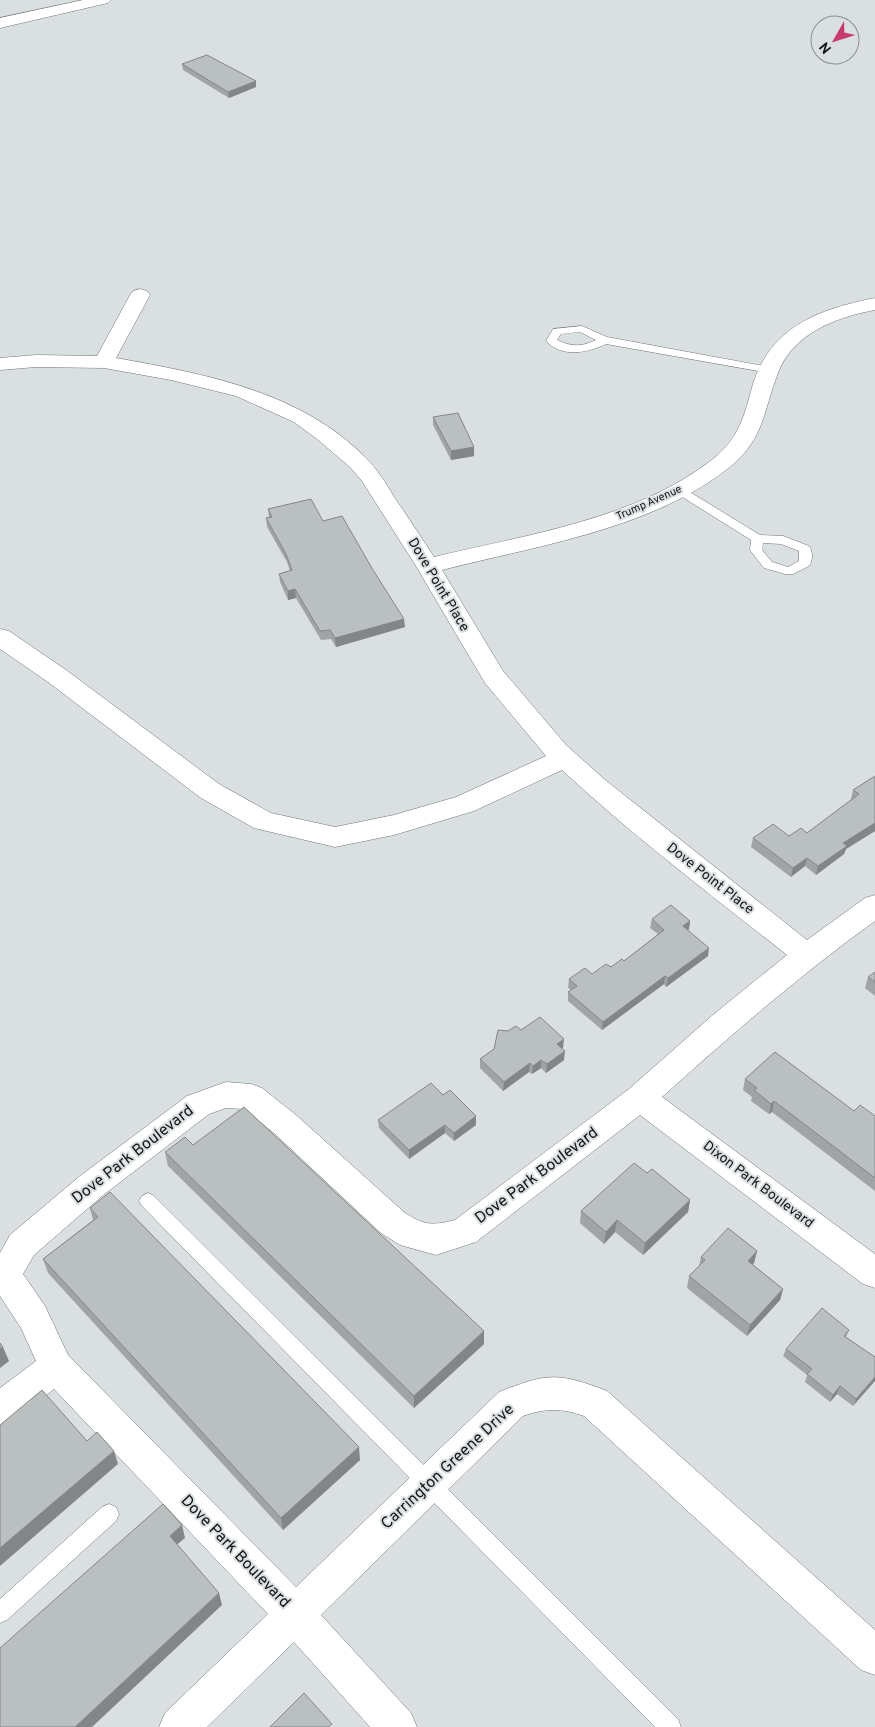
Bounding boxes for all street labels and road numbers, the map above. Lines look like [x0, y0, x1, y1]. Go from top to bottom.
street label: Trump Avenue [614, 482, 684, 524]
street label: Dove Point Place [403, 535, 473, 635]
street label: Dove Point Place [663, 840, 757, 918]
street label: Dove Park Boulevard [68, 1101, 198, 1209]
street label: Dove Park Boulevard [471, 1123, 603, 1229]
street label: Dixon Park Boulevard [699, 1138, 817, 1232]
street label: Carrington Greene Drive [377, 1400, 519, 1534]
street label: Dove Park Boulevard [176, 1491, 294, 1613]

